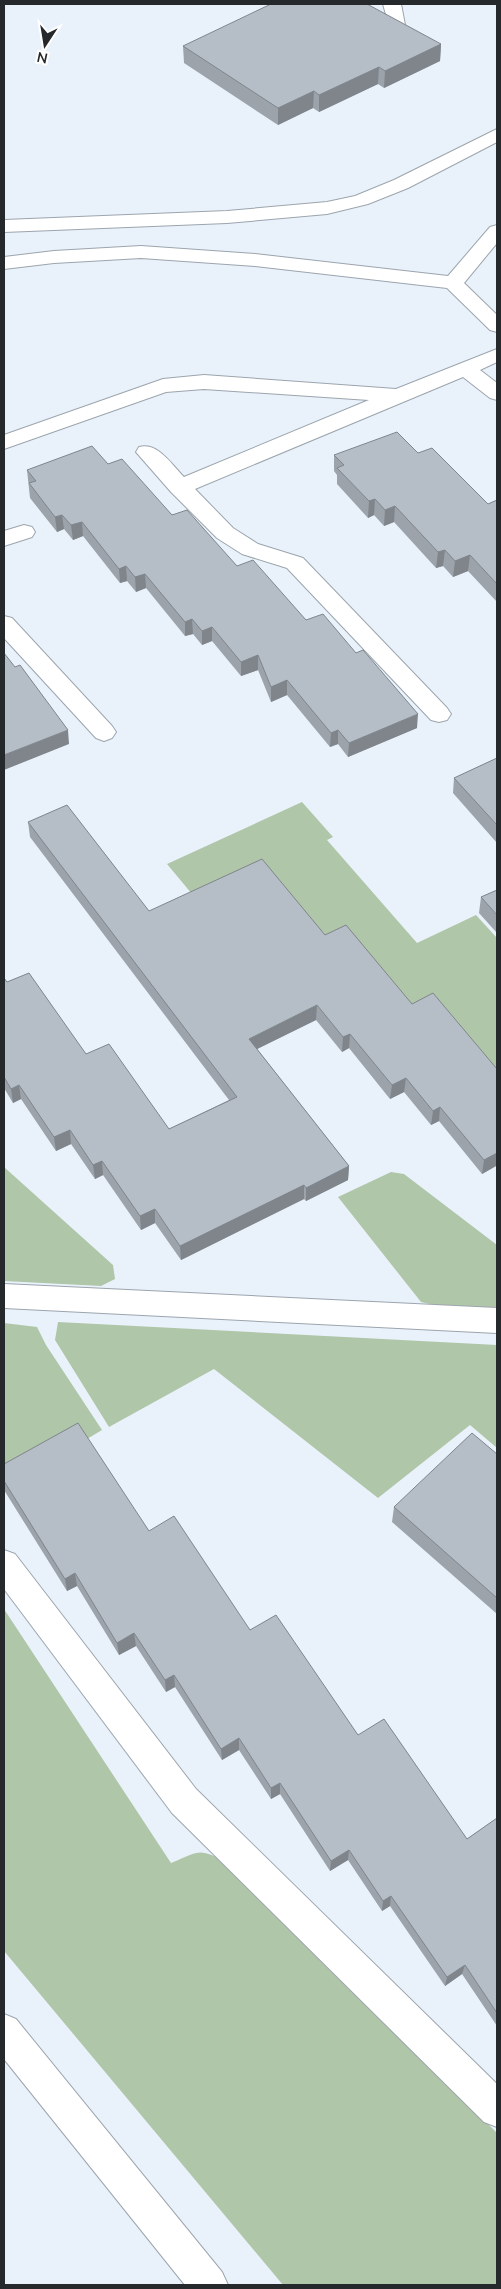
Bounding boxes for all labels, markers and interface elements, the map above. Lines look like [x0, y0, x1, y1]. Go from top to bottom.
north arrow [20, 20, 70, 70]
text: N [35, 48, 49, 68]

